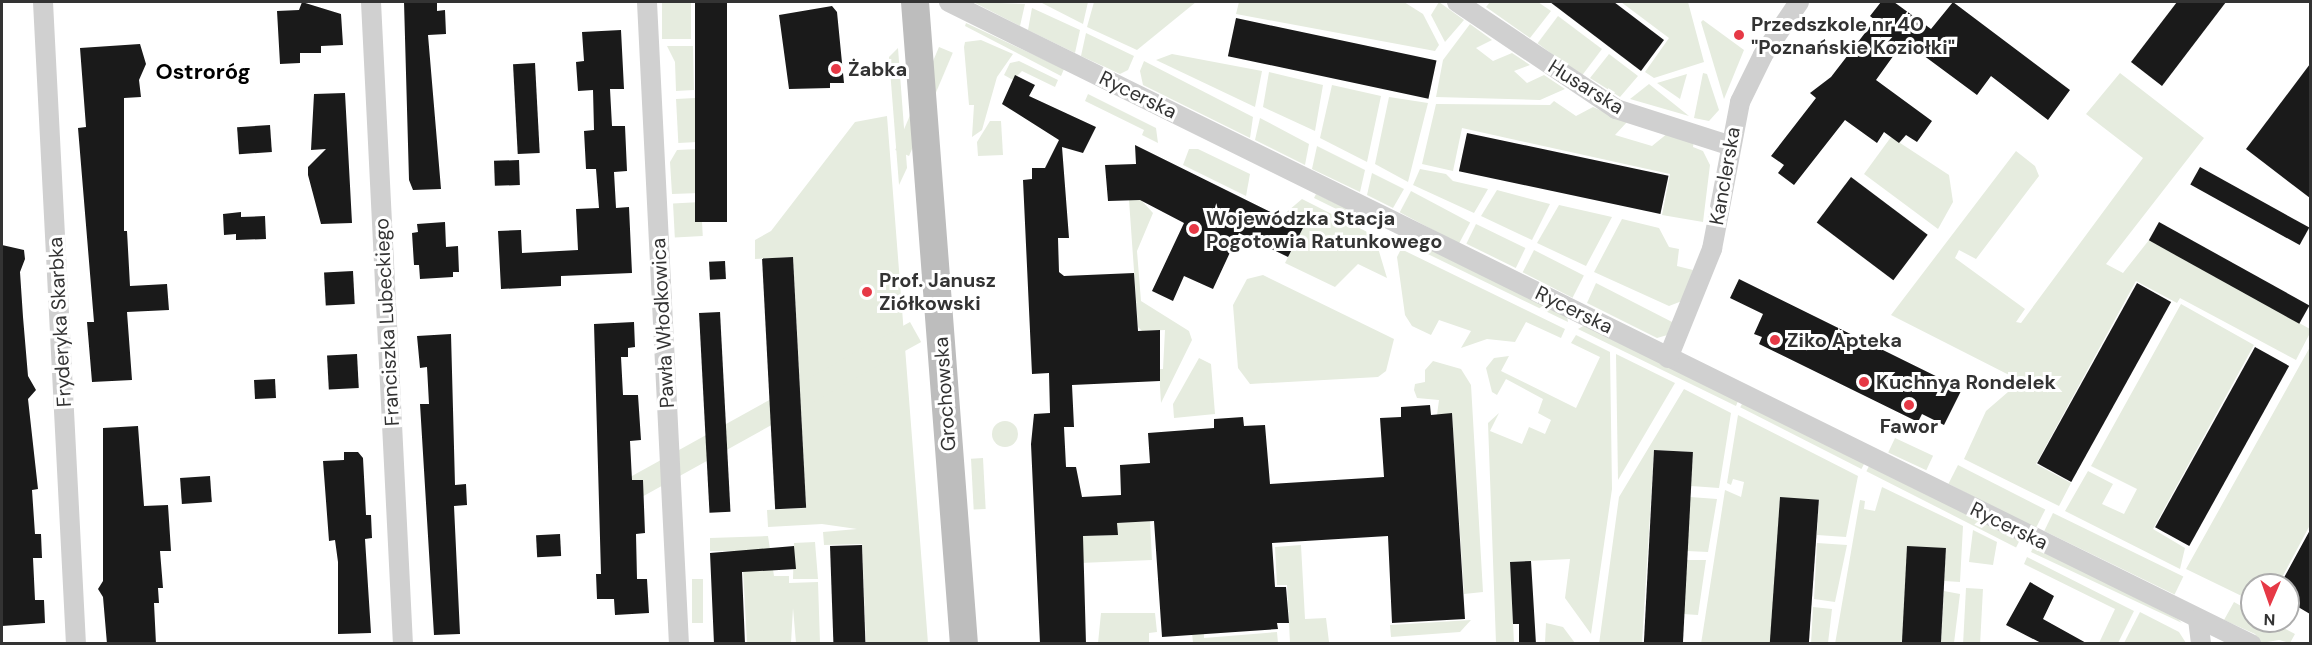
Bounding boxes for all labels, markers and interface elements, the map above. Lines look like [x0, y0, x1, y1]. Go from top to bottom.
place label: Przedszkole nr 40 "Poznańskie Koziołki" [1751, 12, 1955, 59]
marker: Przedszkole nr 40 "Poznańskie Koziołki" [1732, 28, 1746, 42]
street label: Husarska [1544, 54, 1628, 120]
place label: Żabka [848, 57, 907, 81]
district label: Ostroróg [155, 59, 251, 85]
marker: Żabka [829, 62, 843, 76]
street label: Rycerska [1095, 66, 1181, 124]
street label: Kanclerska [1705, 125, 1745, 227]
place label: Wojewódzka Stacja Pogotowia Ratunkowego [1206, 206, 1442, 253]
street label: Franciszka Lubeckiego [370, 217, 404, 427]
marker: Wojewódzka Stacja Pogotowia Ratunkowego [1187, 222, 1201, 236]
street label: Fryderyka Skarbka [44, 236, 76, 408]
street label: Pawła Włodkowica [647, 237, 679, 409]
place label: Prof. Janusz Ziółkowski [879, 268, 996, 315]
street label: Rycerska [1531, 281, 1617, 339]
marker: Prof. Janusz Ziółkowski [860, 285, 874, 299]
place label: Ziko Apteka [1787, 328, 1902, 352]
marker: Ziko Apteka [1768, 333, 1782, 347]
street label: Grochowska [929, 336, 961, 452]
place label: Kuchnya Rondelek [1876, 370, 2056, 394]
marker: Kuchnya Rondelek [1857, 375, 1871, 389]
marker: Fawor [1902, 398, 1916, 412]
place label: Fawor [1880, 414, 1938, 438]
street label: Rycerska [1966, 497, 2052, 555]
north arrow [2240, 573, 2300, 633]
text: N [2263, 609, 2276, 630]

